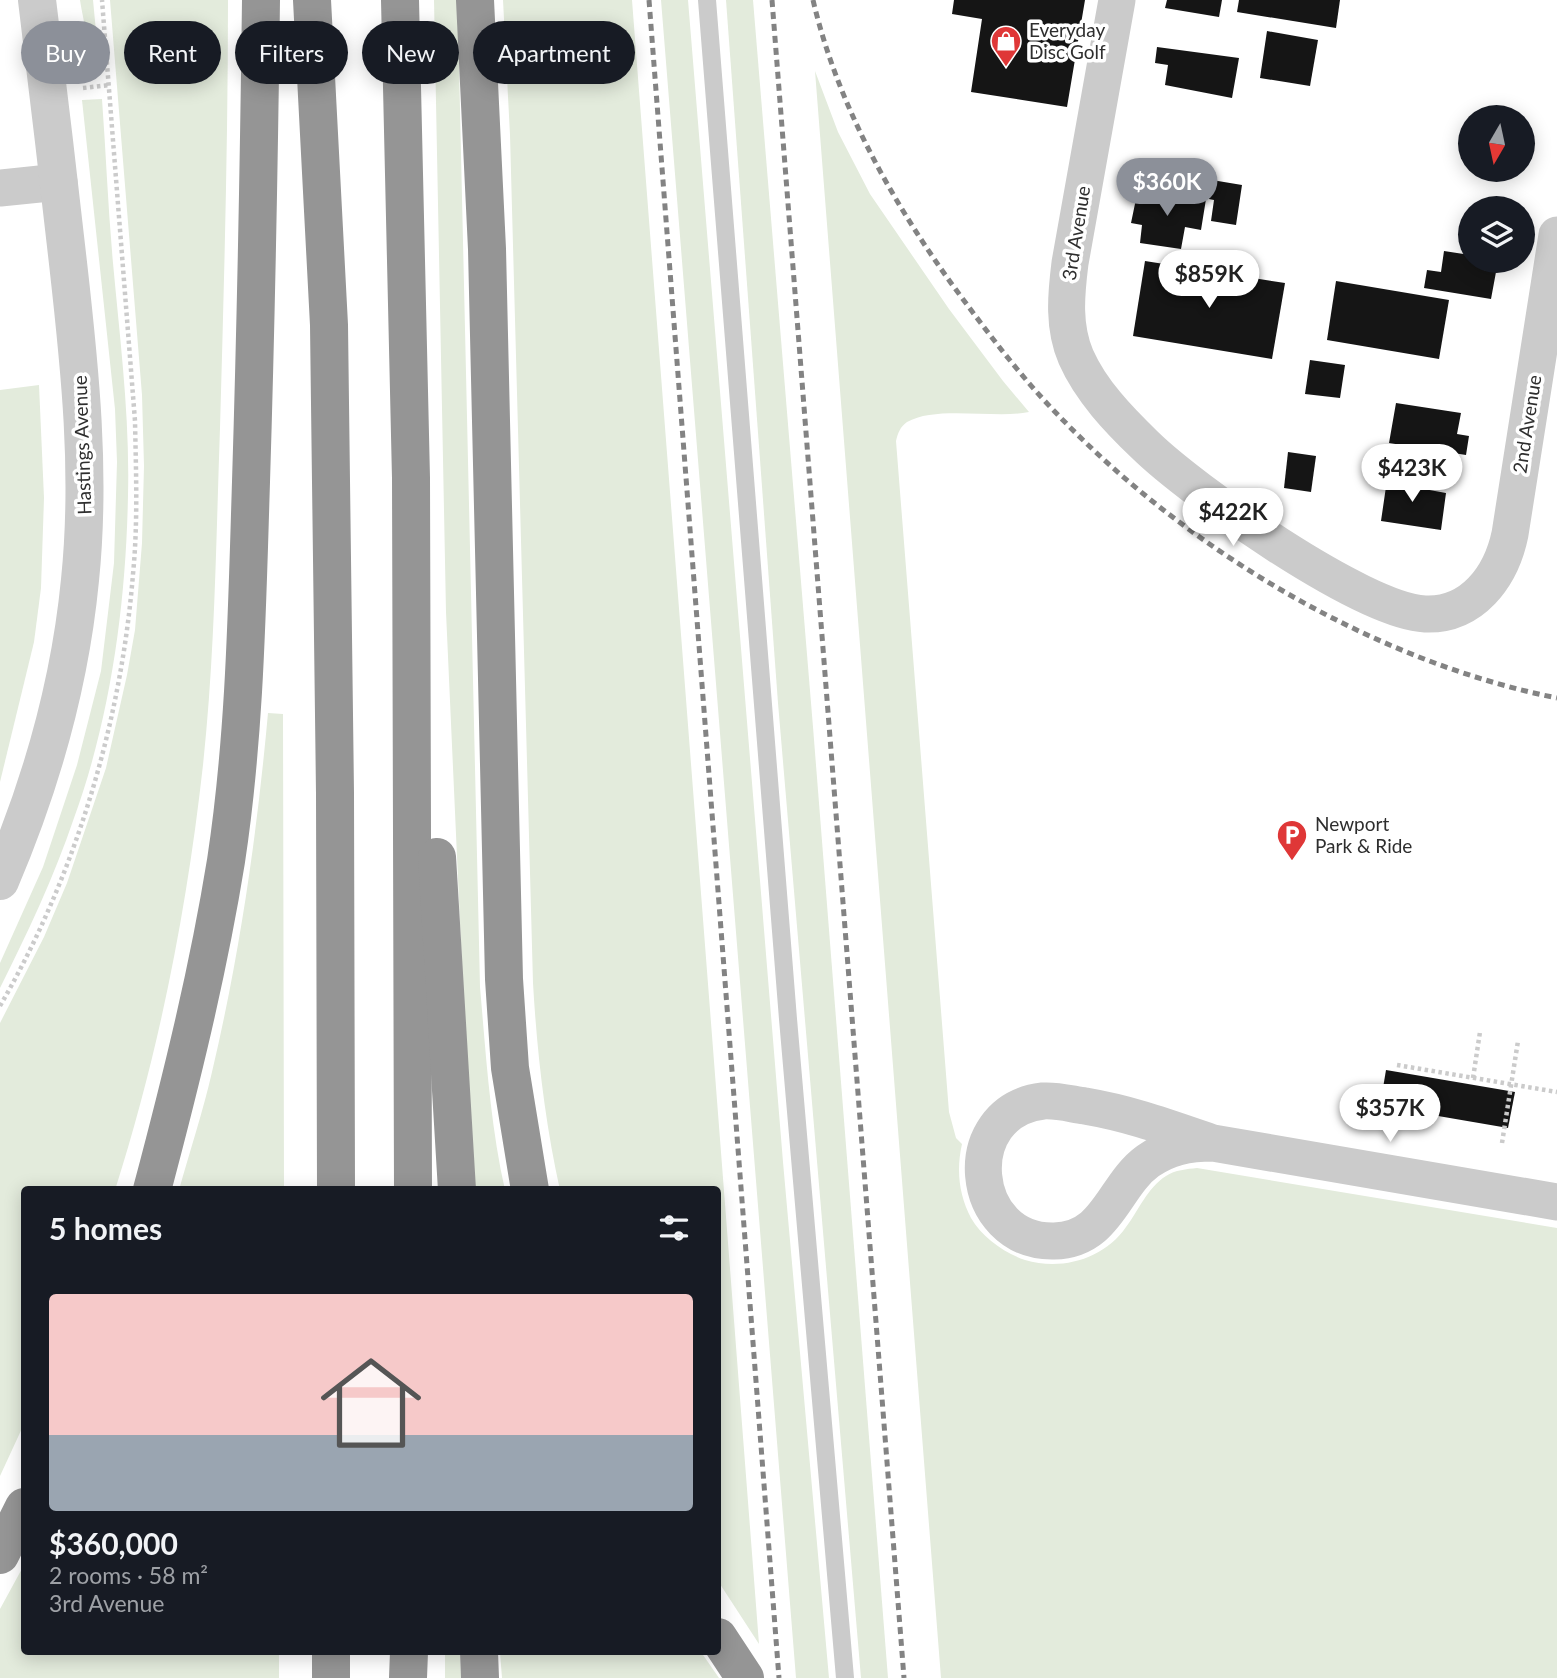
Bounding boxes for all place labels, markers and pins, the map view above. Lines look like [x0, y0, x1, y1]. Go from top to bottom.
place label: Everyday Disc Golf [1029, 18, 1106, 63]
shop icon: Everyday Disc Golf [989, 24, 1023, 68]
pin: $360K [1118, 158, 1216, 218]
pin: $859K [1160, 250, 1258, 310]
pin: $423K [1363, 444, 1461, 504]
pin: $422K [1184, 489, 1282, 548]
place label: Newport Park & Ride [1315, 812, 1412, 857]
parking icon: Newport Park & Ride [1275, 818, 1309, 862]
pin: $357K [1341, 1084, 1439, 1144]

